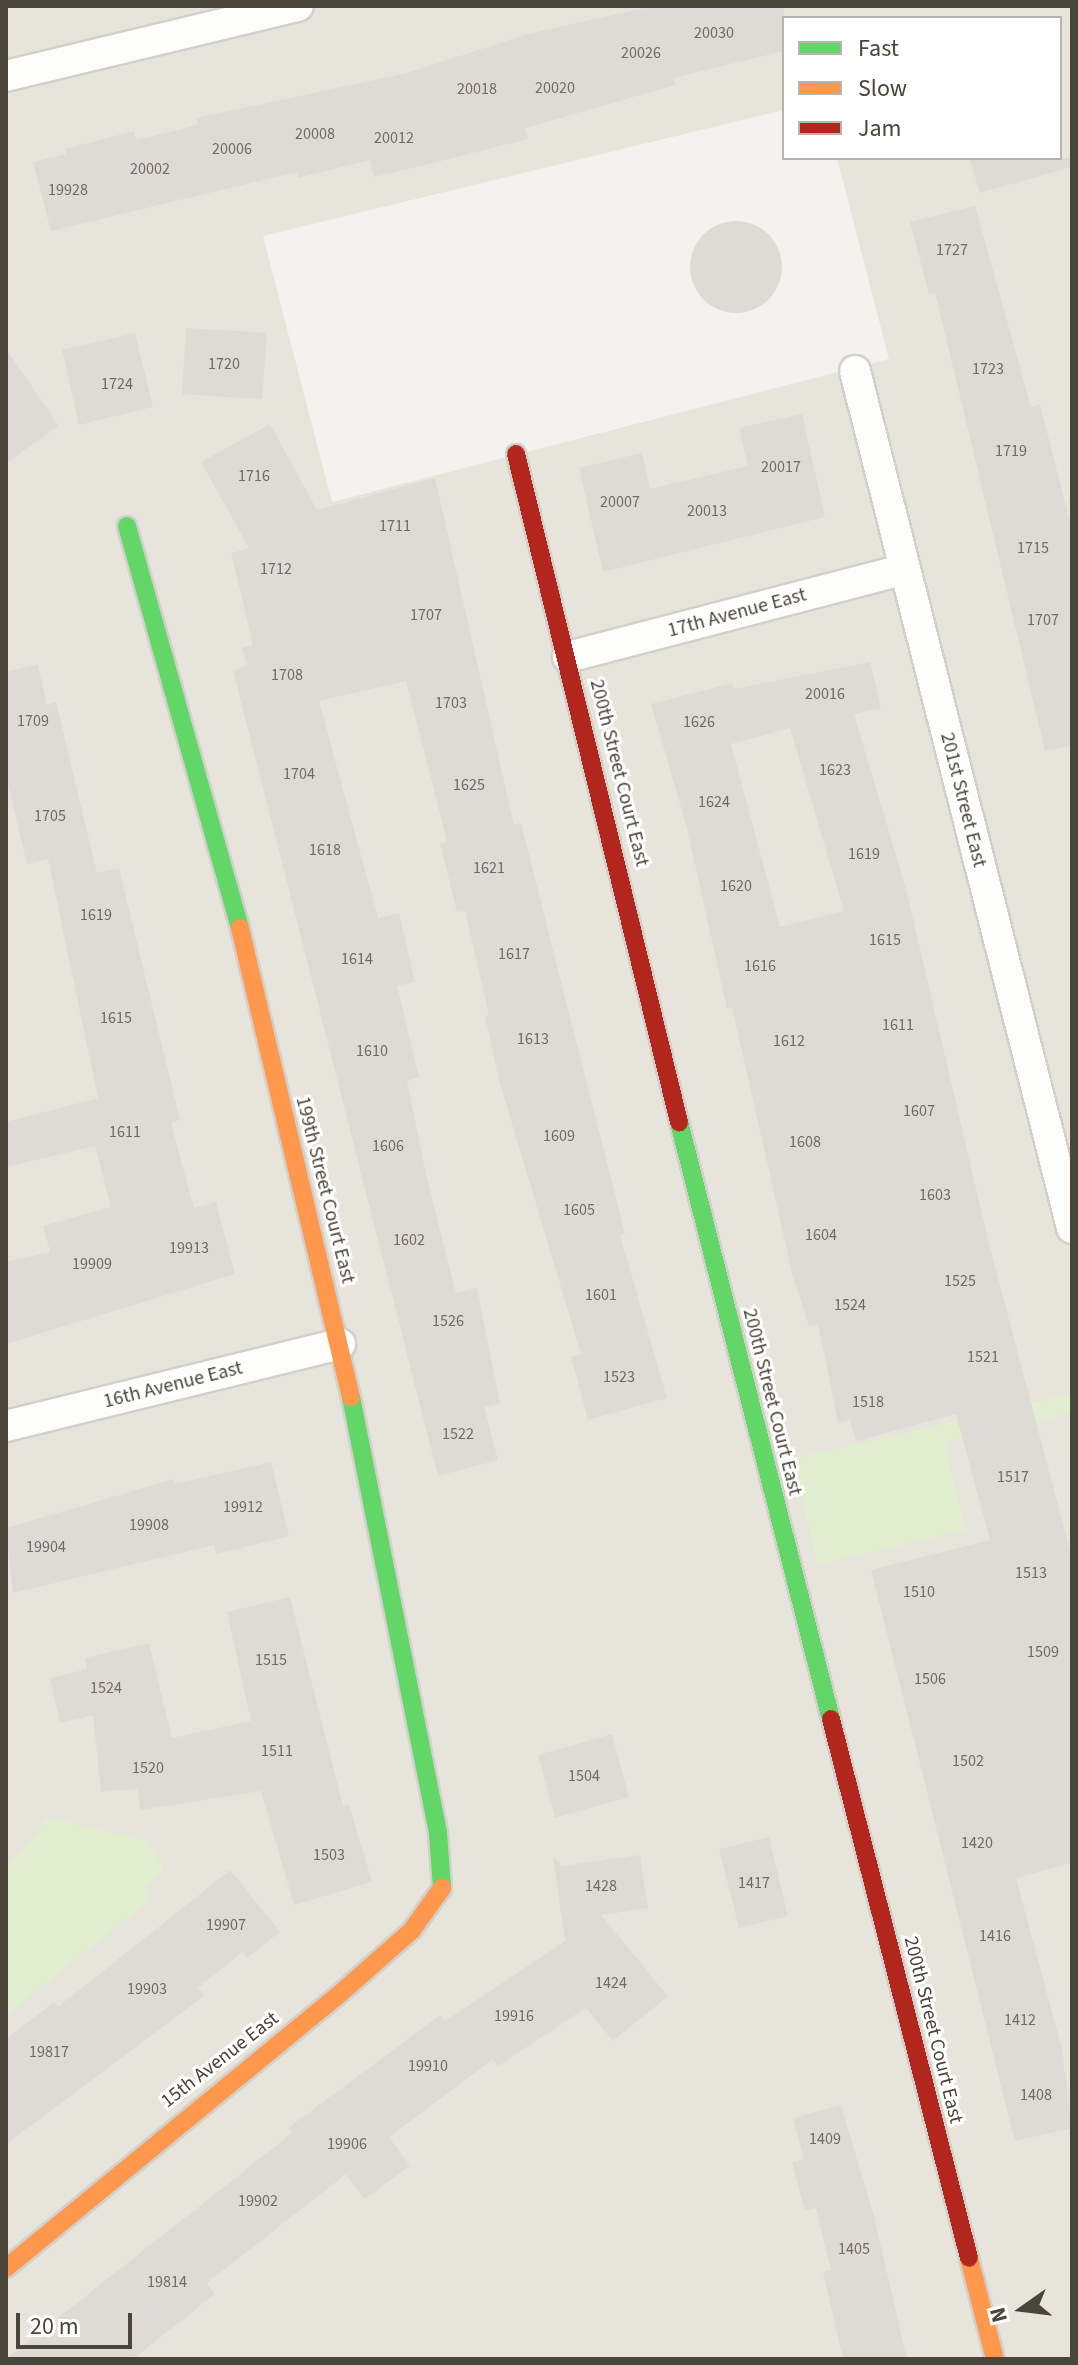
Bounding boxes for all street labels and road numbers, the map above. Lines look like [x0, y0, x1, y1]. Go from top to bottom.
street label: 17th Avenue East [665, 583, 809, 643]
street label: 200th Street Court East [584, 677, 654, 869]
street label: 201st Street East [935, 730, 991, 870]
street label: 199th Street Court East [290, 1094, 360, 1286]
street label: 200th Street Court East [737, 1306, 807, 1498]
street label: 16th Avenue East [101, 1356, 245, 1414]
street label: 200th Street Court East [898, 1934, 968, 2126]
street label: 15th Avenue East [156, 2007, 284, 2113]

